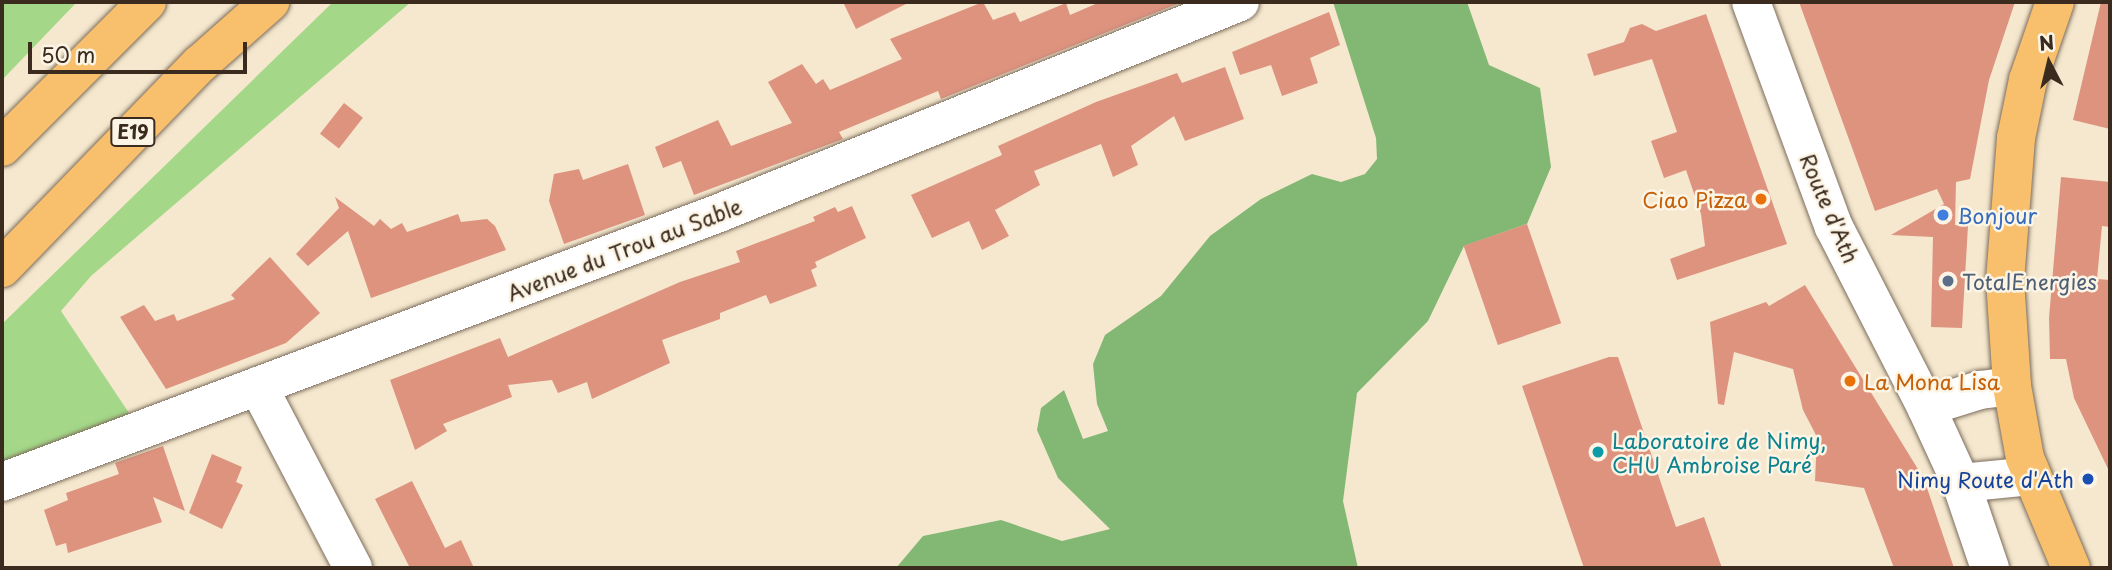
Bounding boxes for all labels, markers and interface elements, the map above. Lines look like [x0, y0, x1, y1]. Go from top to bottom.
text: N [2037, 27, 2056, 57]
scale bar [32, 28, 250, 72]
north arrow [2014, 28, 2084, 98]
text: 50 m [41, 38, 95, 70]
road number: E19 [110, 116, 156, 148]
street label: Route d'Ath [1795, 149, 1865, 267]
place label: Ciao Pizza [1642, 186, 1747, 212]
marker: Ciao Pizza [1753, 191, 1769, 207]
street label: Avenue du Trou au Sable [503, 193, 745, 305]
place label: Bonjour [1957, 202, 2037, 228]
marker: Bonjour [1935, 207, 1951, 223]
place label: TotalEnergies [1962, 268, 2097, 294]
marker: TotalEnergies [1940, 273, 1956, 289]
place label: La Mona Lisa [1864, 368, 2000, 394]
marker: La Mona Lisa [1842, 373, 1858, 389]
place label: Laboratoire de Nimy, CHU Ambroise Paré [1612, 427, 1827, 477]
marker: Laboratoire de Nimy, CHU Ambroise Paré [1590, 444, 1606, 460]
place label: Nimy Route d'Ath [1895, 466, 2074, 492]
marker: Nimy Route d'Ath [2080, 471, 2096, 487]

